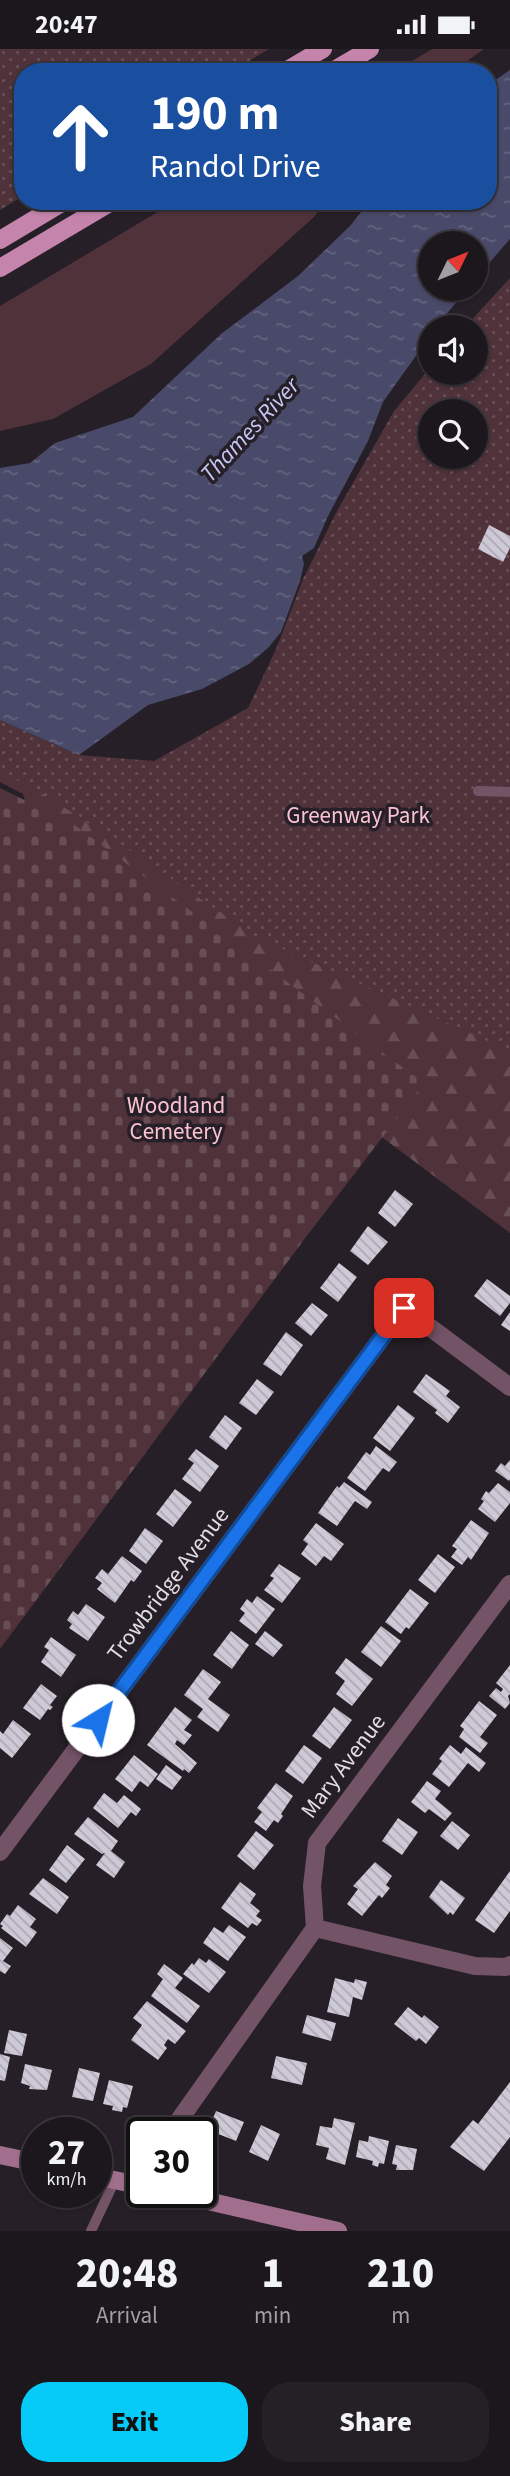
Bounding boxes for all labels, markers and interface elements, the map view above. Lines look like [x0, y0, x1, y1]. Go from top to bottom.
text: 20:47 [35, 6, 98, 43]
text: 190 m [150, 79, 279, 149]
icon: ahead [35, 91, 126, 182]
text: Randol Drive [150, 144, 321, 190]
north arrow [418, 231, 488, 301]
map controls [418, 231, 488, 469]
button: sound [418, 315, 488, 385]
water label: Thames River [192, 368, 309, 490]
button: search [418, 399, 488, 469]
park label: Greenway Park [286, 799, 430, 832]
park label: Woodland Cemetery [127, 1089, 225, 1148]
pin [374, 1278, 434, 1338]
icon: arrive [385, 1289, 423, 1327]
street label: Trowbridge Avenue [99, 1500, 237, 1668]
position arrow [61, 1683, 135, 1757]
street label: Mary Avenue [293, 1707, 393, 1825]
speed limit sign: 30 [126, 2117, 217, 2208]
text: 27 [48, 2128, 85, 2178]
text: km/h [47, 2167, 86, 2192]
text: 20:48 [76, 2244, 178, 2304]
text: 1 [261, 2244, 284, 2304]
text: 210 [367, 2244, 434, 2304]
text: Arrival [96, 2299, 158, 2332]
text: min [254, 2299, 291, 2332]
text: m [391, 2299, 410, 2332]
button: Exit [21, 2382, 248, 2462]
button: Share [262, 2382, 489, 2462]

